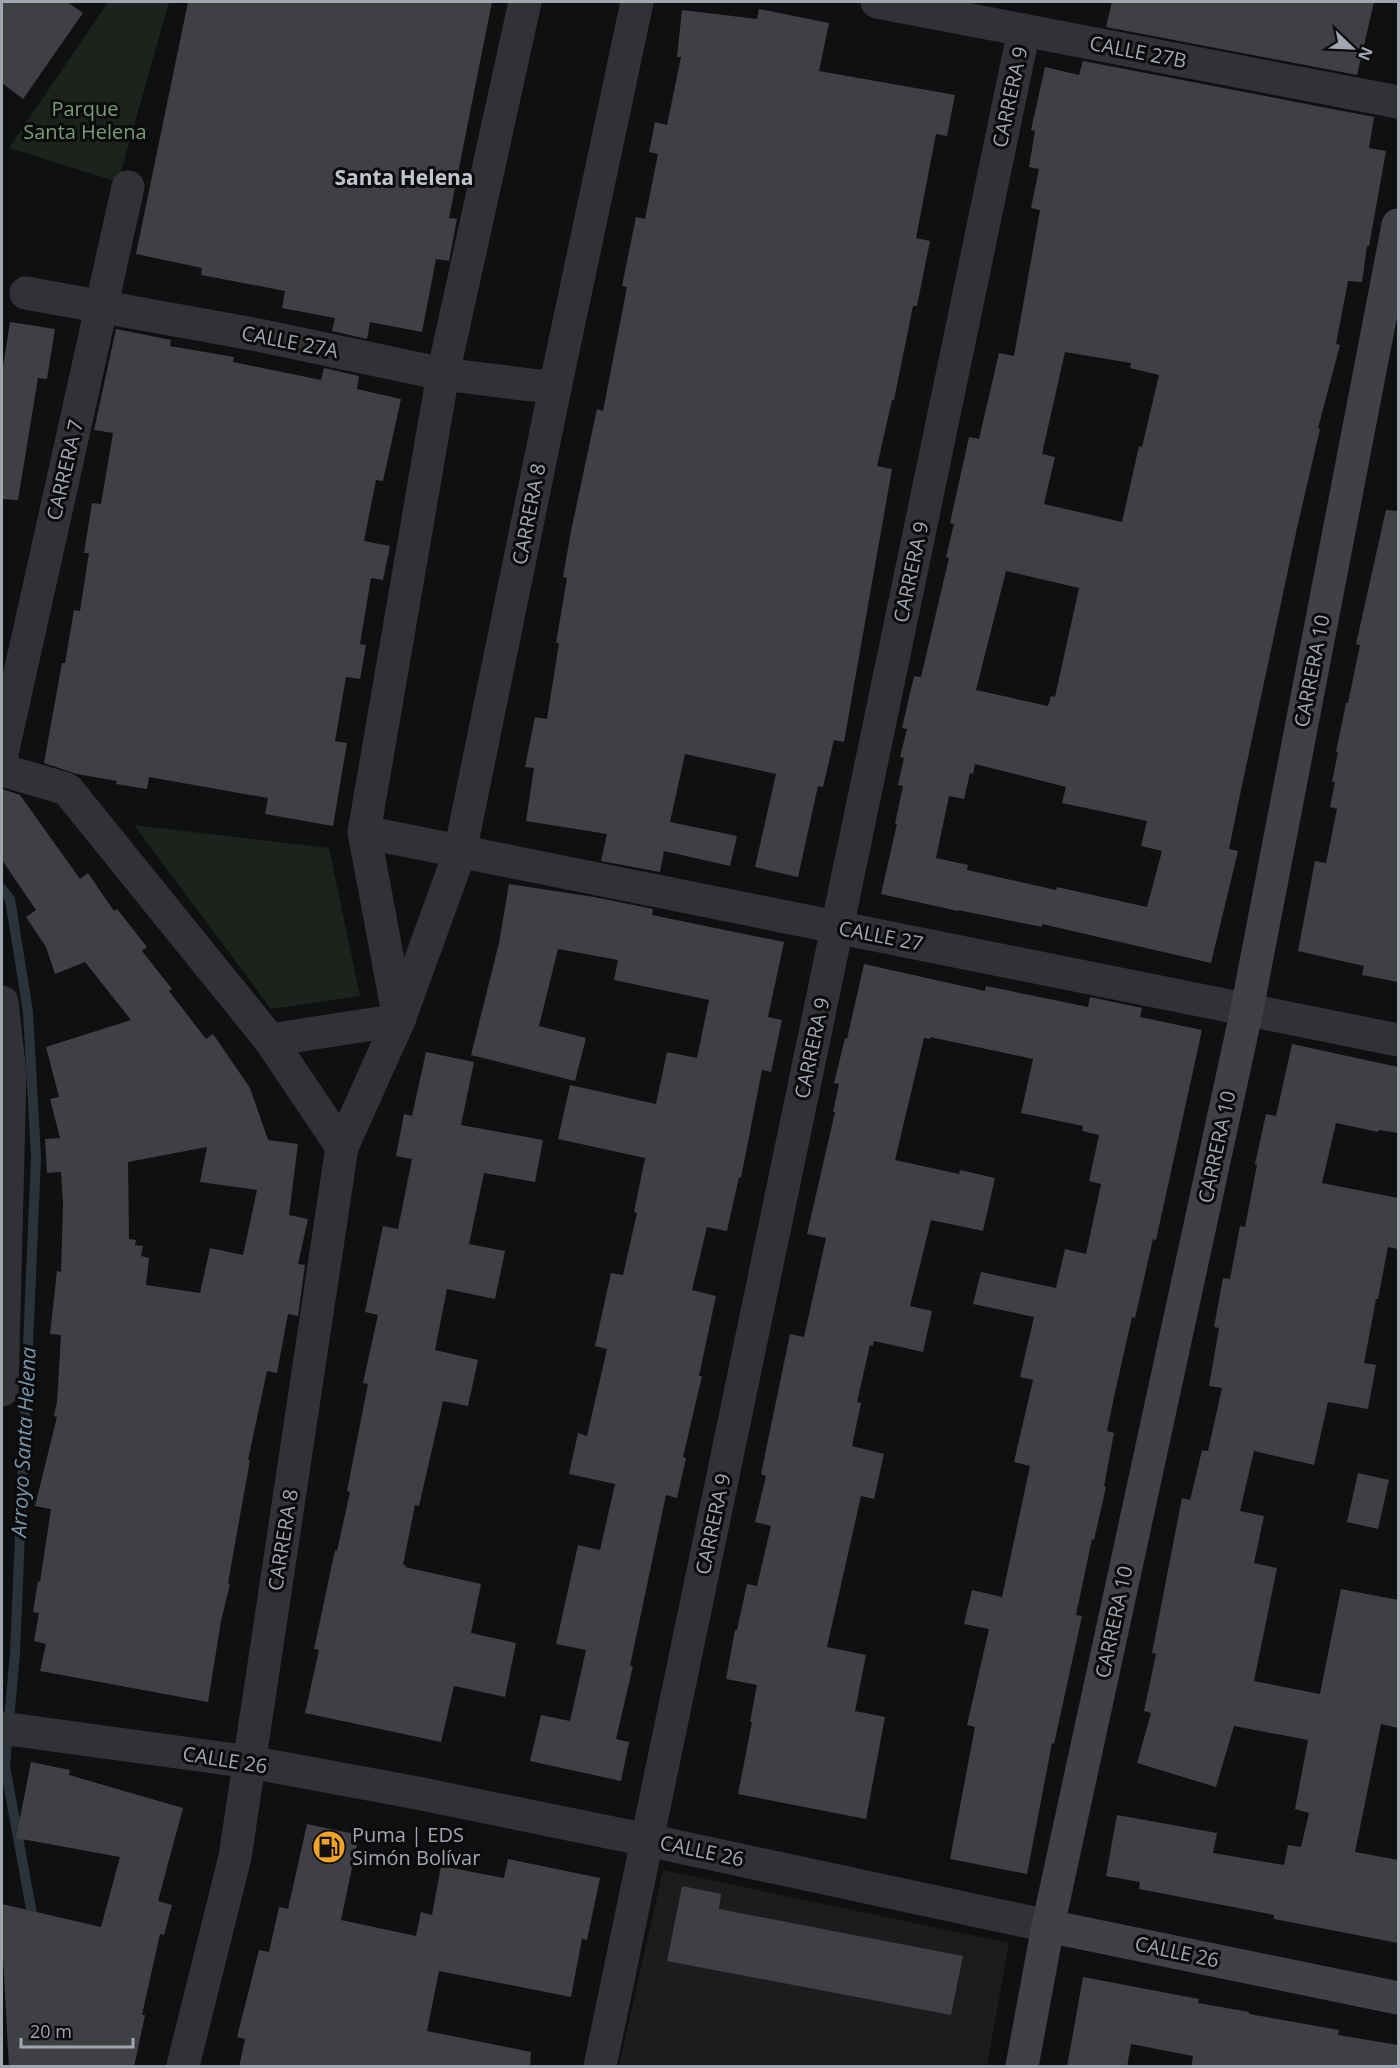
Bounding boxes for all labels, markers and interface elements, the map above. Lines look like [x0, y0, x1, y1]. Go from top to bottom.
north arrow [1322, 18, 1382, 78]
street label: CALLE 27B [1087, 29, 1189, 74]
street label: CARRERA 9 [986, 44, 1033, 150]
text: N [1353, 44, 1378, 64]
park label: Parque Santa Helena [23, 95, 147, 145]
district label: Santa Helena [334, 163, 474, 191]
street label: CALLE 27A [239, 319, 341, 364]
street label: CARRERA 7 [40, 417, 89, 523]
street label: CARRERA 8 [505, 461, 552, 567]
street label: CARRERA 9 [887, 519, 934, 625]
street label: CARRERA 10 [1287, 612, 1336, 729]
street label: CALLE 27 [837, 914, 926, 957]
street label: CARRERA 9 [788, 995, 835, 1101]
street label: CARRERA 10 [1191, 1088, 1242, 1206]
water label: Arroyo Santa Helena [4, 1346, 42, 1540]
street label: CARRERA 9 [689, 1471, 736, 1577]
street label: CARRERA 8 [261, 1487, 304, 1593]
street label: CARRERA 10 [1088, 1563, 1139, 1681]
street label: CALLE 26 [181, 1739, 269, 1780]
place label: Puma | EDS Simón Bolívar [352, 1821, 480, 1871]
street label: CALLE 26 [658, 1828, 747, 1873]
fuel station icon: Puma | EDS Simón Bolívar [311, 1829, 347, 1865]
street label: CALLE 26 [1133, 1929, 1222, 1974]
scale bar [21, 2011, 134, 2049]
text: 20 m [30, 2019, 72, 2043]

